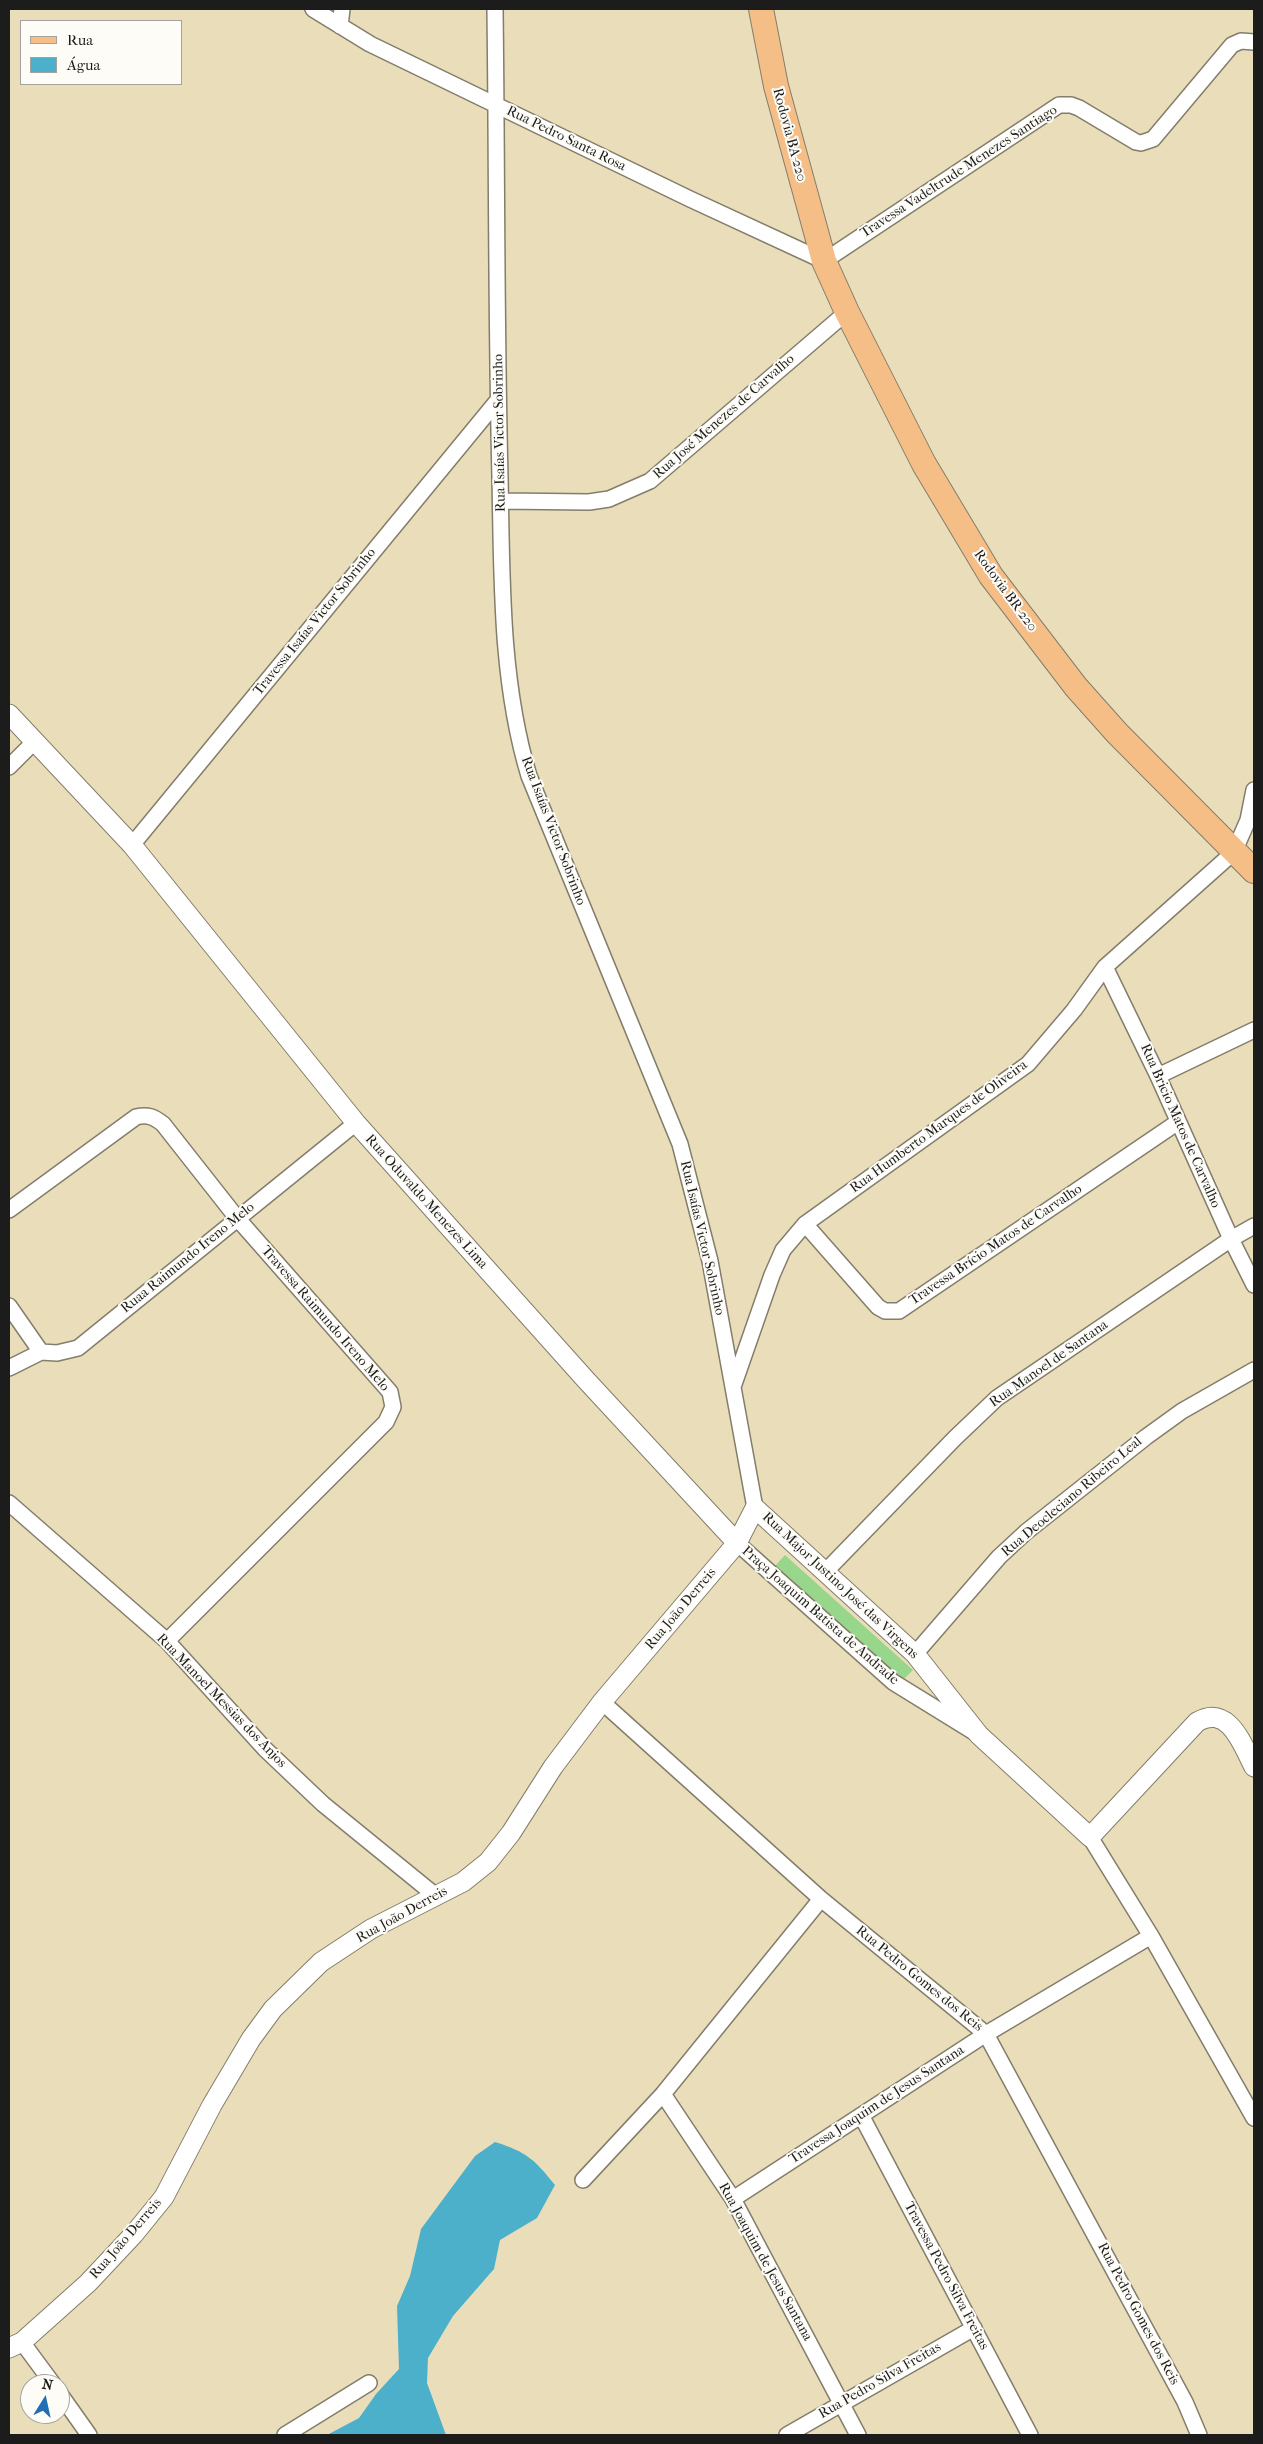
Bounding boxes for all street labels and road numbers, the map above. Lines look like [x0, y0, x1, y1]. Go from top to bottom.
street label: Rodovia BA-220 [768, 86, 810, 184]
street label: Travessa Vadeltrude Menezes Santiago [857, 102, 1061, 242]
street label: Rua Pedro Santa Rosa [503, 103, 629, 175]
street label: Rua José Menezes de Carvalho [650, 351, 798, 483]
street label: Rua Isaías Victor Sobrinho [490, 354, 510, 512]
street label: Travessa Isaías Victor Sobrinho [250, 545, 380, 699]
street label: Rodovia BR-220 [970, 547, 1040, 635]
street label: Rua Isaías Victor Sobrinho [517, 754, 589, 908]
street label: Rua Bricio Matos de Carvalho [1136, 1041, 1224, 1211]
street label: Rua Humberto Marques de Oliveira [847, 1057, 1031, 1197]
street label: Rua Oduvaldo Menezes Lima [361, 1131, 491, 1273]
street label: Rua Isaías Victor Sobrinho [676, 1159, 728, 1317]
street label: Travessa Brício Matos de Carvalho [906, 1181, 1086, 1309]
street label: Ruaa Raimundo Ireno Melo [118, 1199, 258, 1317]
street label: Travessa Raimundo Ireno Melo [257, 1243, 393, 1395]
street label: Rua Manoel de Santana [986, 1317, 1112, 1411]
street label: Rua Deocleciano Ribeiro Leal [998, 1433, 1146, 1561]
street label: Rua Major Justino José das Virgens [758, 1509, 922, 1663]
street label: Praça Joaquim Batista de Andrade [738, 1543, 902, 1689]
street label: Rua João Derreis [642, 1565, 720, 1653]
street label: Rua Manoel Messias dos Anjos [152, 1630, 290, 1772]
street label: Rua João Derreis [353, 1883, 451, 1947]
street label: Rua Pedro Gomes dos Reis [852, 1923, 986, 2035]
street label: Travessa Joaquim de Jesus Santana [786, 2042, 968, 2168]
street label: Rua Joaquim de Jesus Santana [714, 2180, 816, 2344]
street label: Rua João Derreis [86, 2195, 166, 2283]
street label: Travessa Pedro Silva Freitas [900, 2199, 992, 2353]
street label: Rua Pedro Gomes dos Reis [1093, 2240, 1183, 2388]
street label: Rua Pedro Silva Freitas [816, 2339, 944, 2423]

